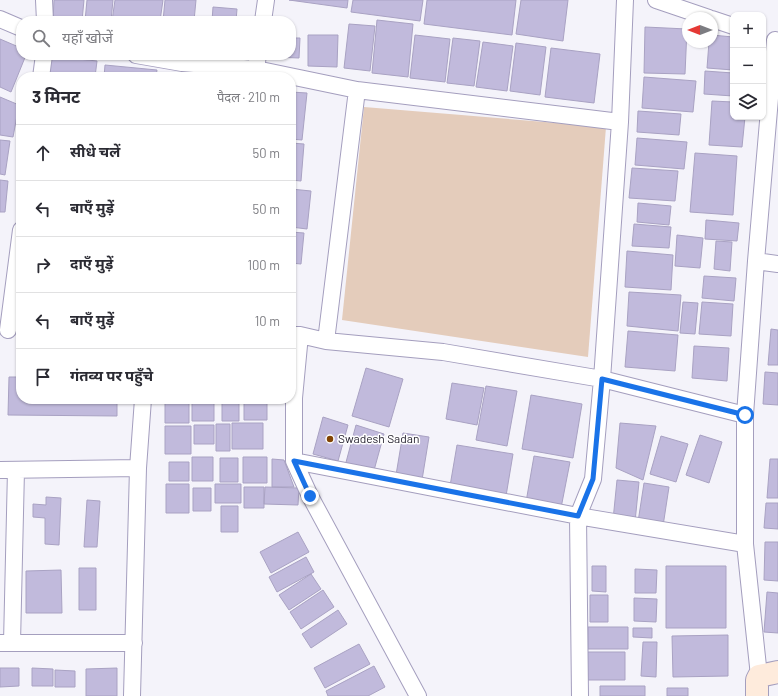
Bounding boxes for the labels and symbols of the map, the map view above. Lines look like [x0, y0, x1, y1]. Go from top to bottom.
north arrow [682, 12, 718, 48]
route start [736, 406, 754, 424]
place label: Swadesh Sadan [338, 431, 419, 445]
marker: Swadesh Sadan [325, 434, 335, 444]
route end [301, 487, 319, 505]

